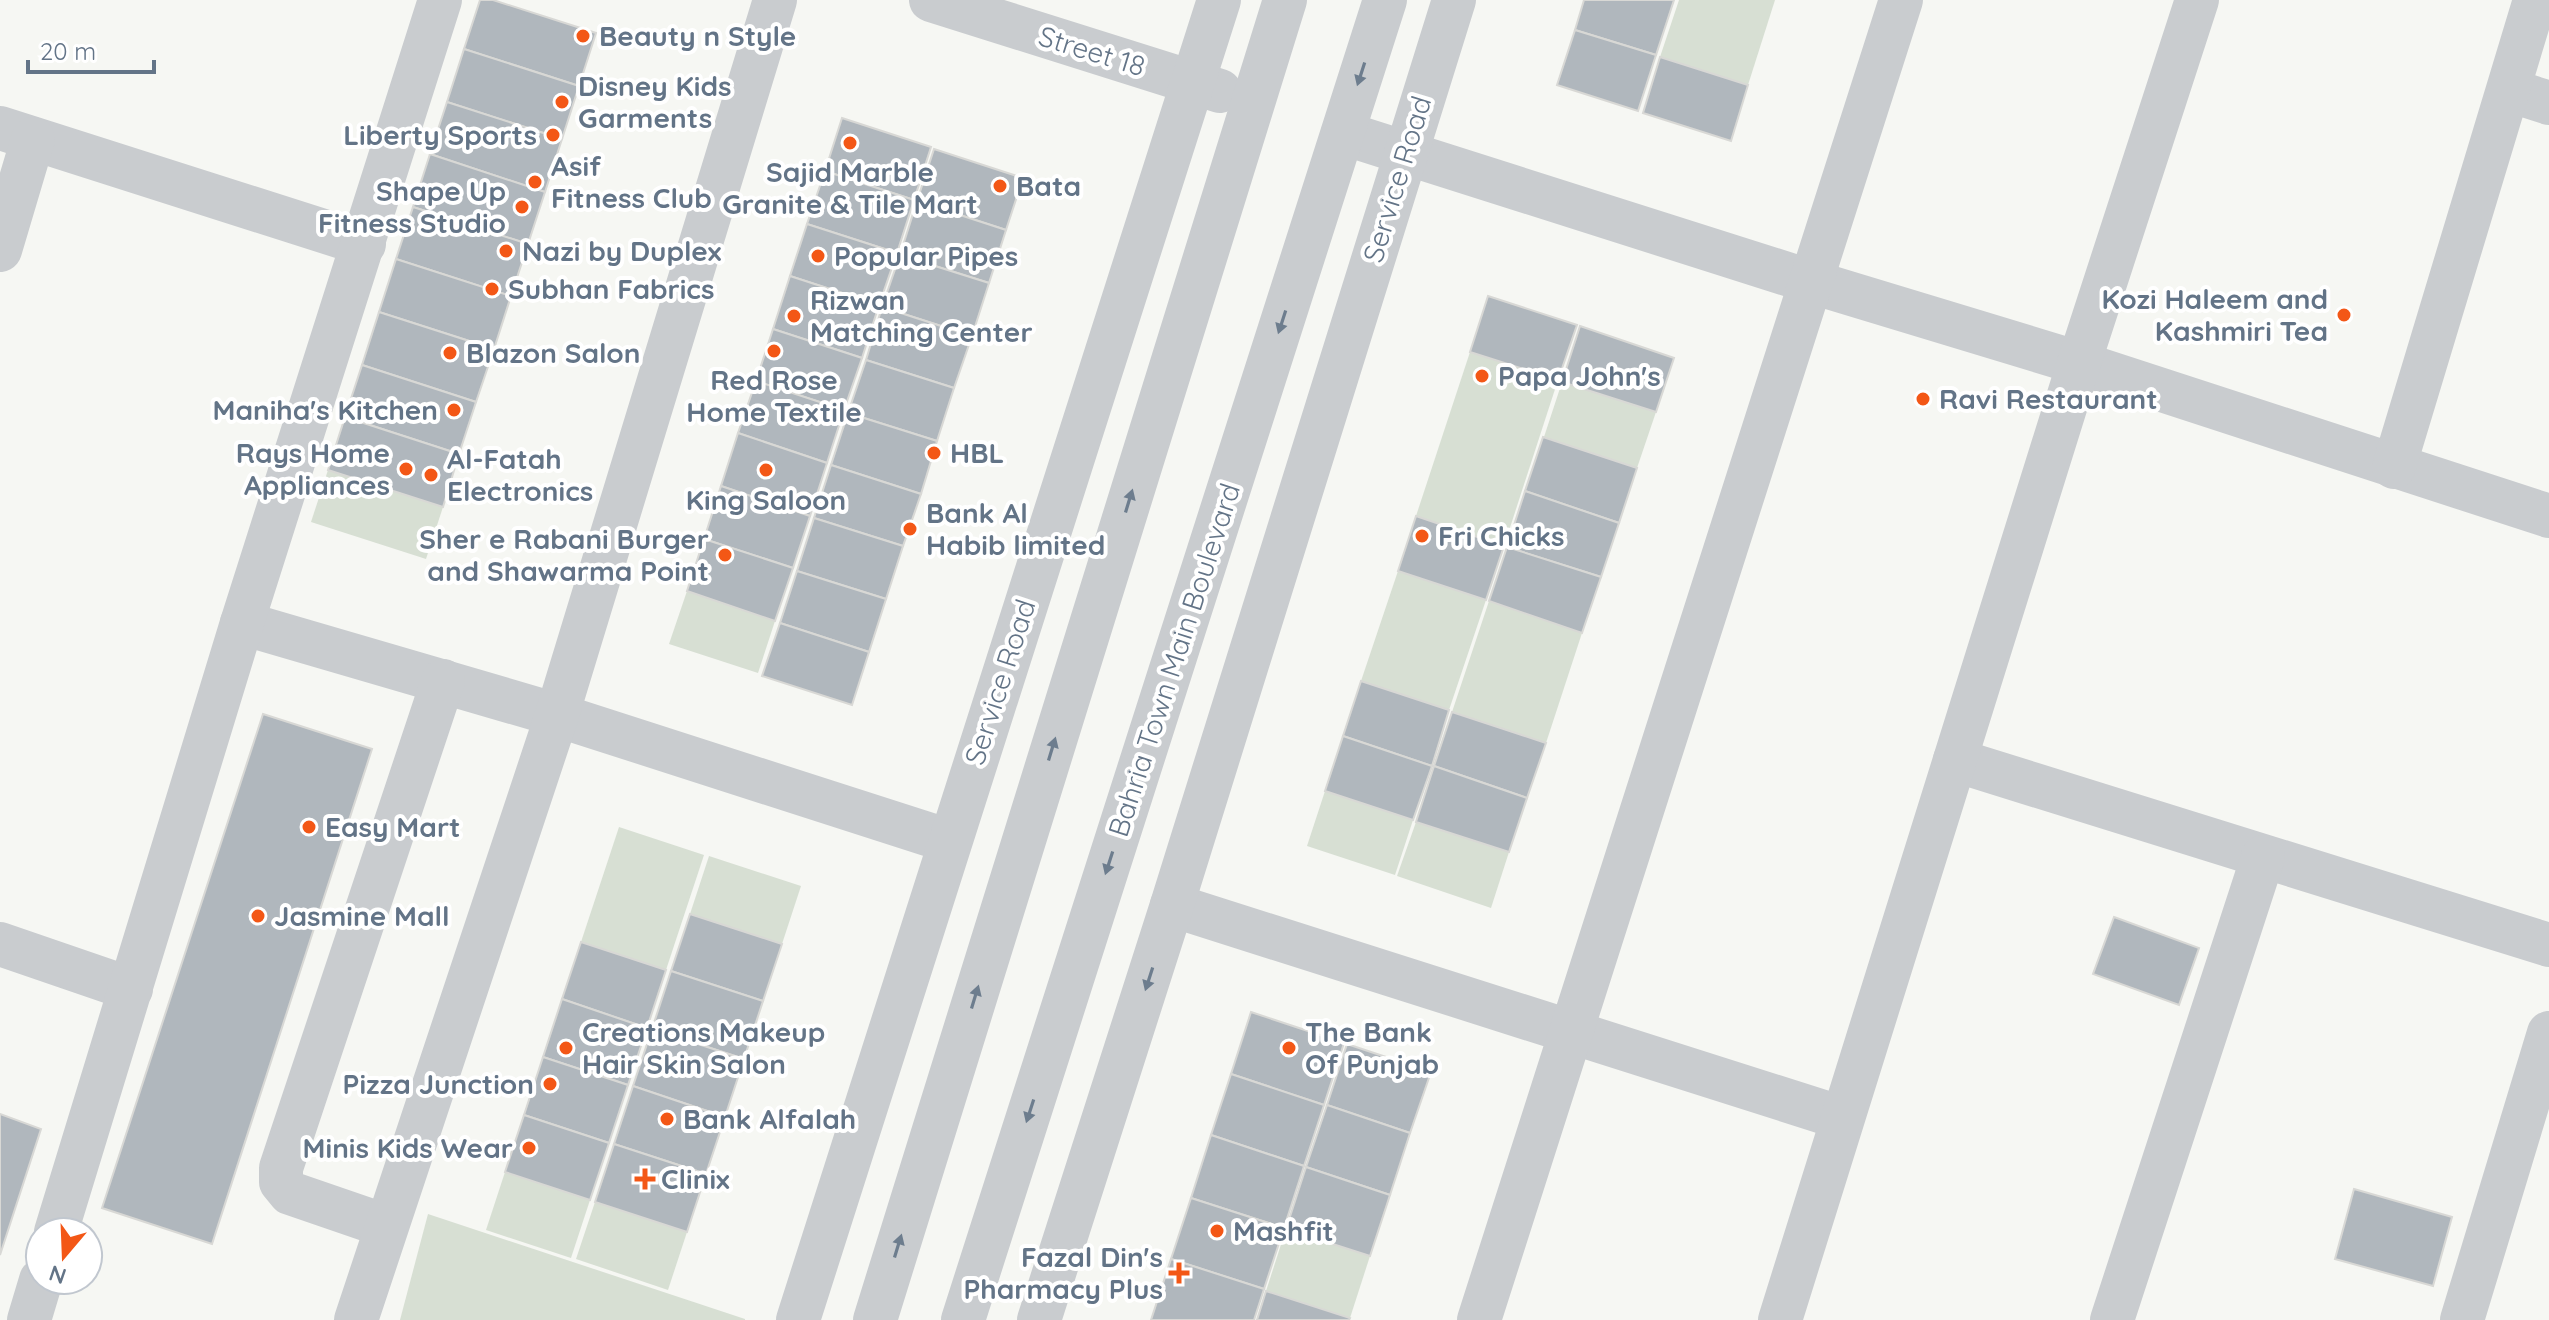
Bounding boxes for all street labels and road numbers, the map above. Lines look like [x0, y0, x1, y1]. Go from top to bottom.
street label: Street 18 [1035, 18, 1150, 83]
street label: Service Road [1355, 92, 1438, 266]
street label: Bahria Town Main Boulevard [1100, 479, 1247, 841]
street label: Service Road [956, 595, 1043, 769]

